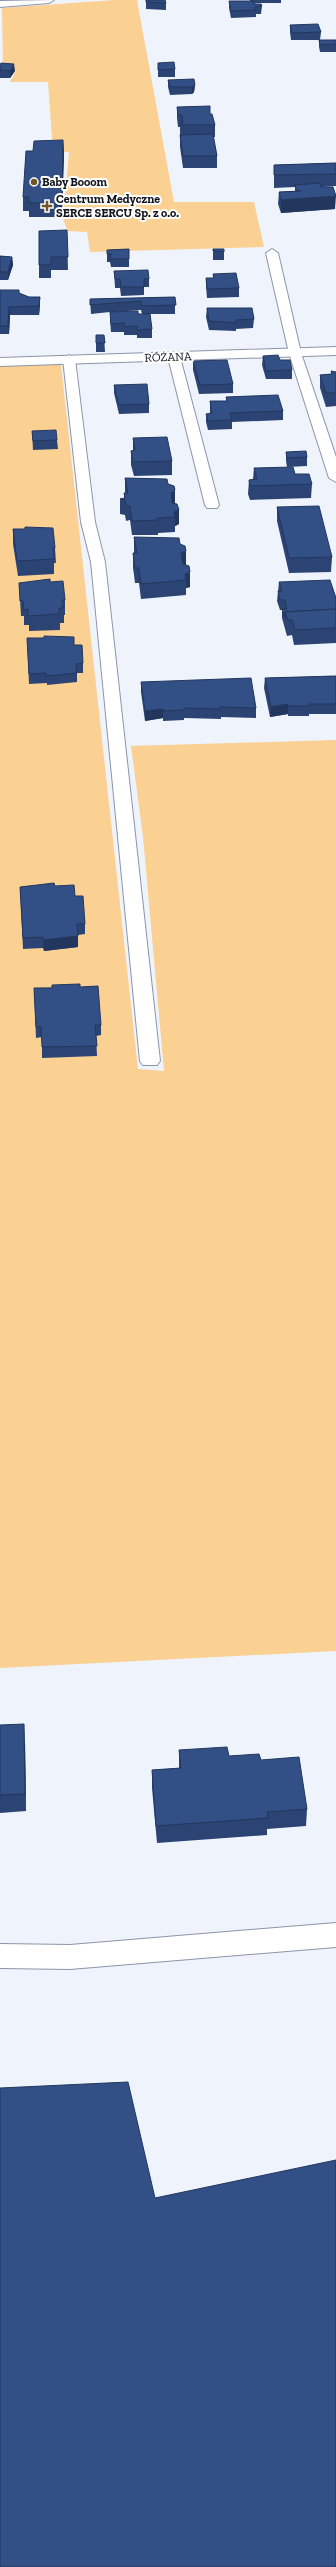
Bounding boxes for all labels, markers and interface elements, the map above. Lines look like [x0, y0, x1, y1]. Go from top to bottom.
place label: Baby Booom [42, 175, 108, 189]
marker: Baby Booom [29, 177, 39, 187]
place label: Centrum Medyczne SERCE SERCU Sp. z o.o. [56, 192, 179, 220]
marker: Centrum Medyczne SERCE SERCU Sp. z o.o. [41, 200, 53, 212]
street label: RÓŻANA [144, 348, 192, 365]

